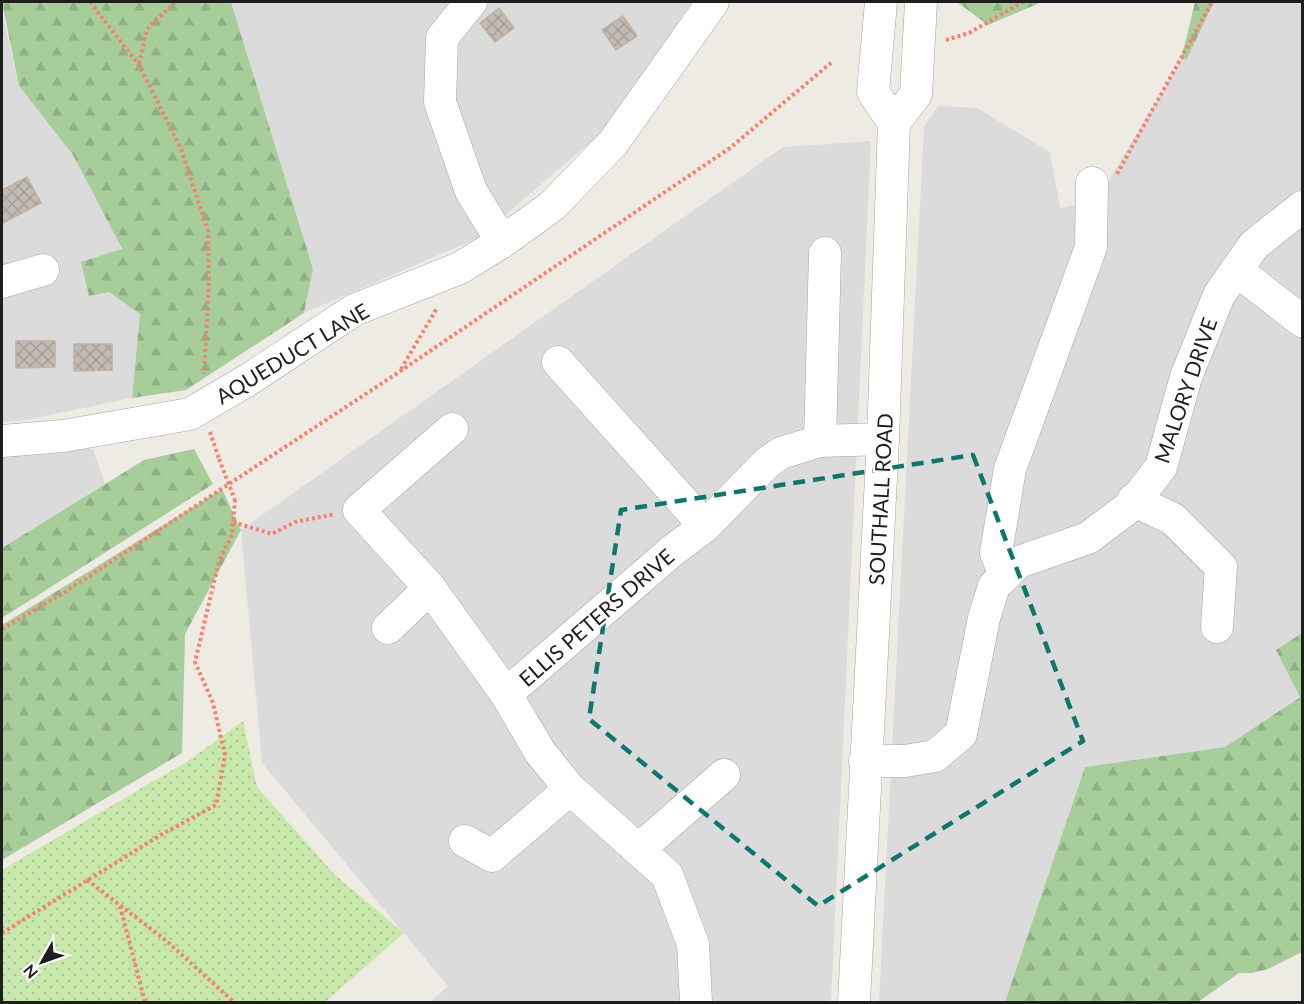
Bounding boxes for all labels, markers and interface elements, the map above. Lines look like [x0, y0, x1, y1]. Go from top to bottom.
street label: AQUEDUCT LANE [211, 297, 373, 409]
street label: MALORY DRIVE [1148, 314, 1222, 466]
street label: SOUTHALL ROAD [863, 412, 897, 586]
street label: ELLIS PETERS DRIVE [514, 543, 678, 691]
north arrow [12, 932, 72, 992]
text: N [19, 961, 41, 983]

